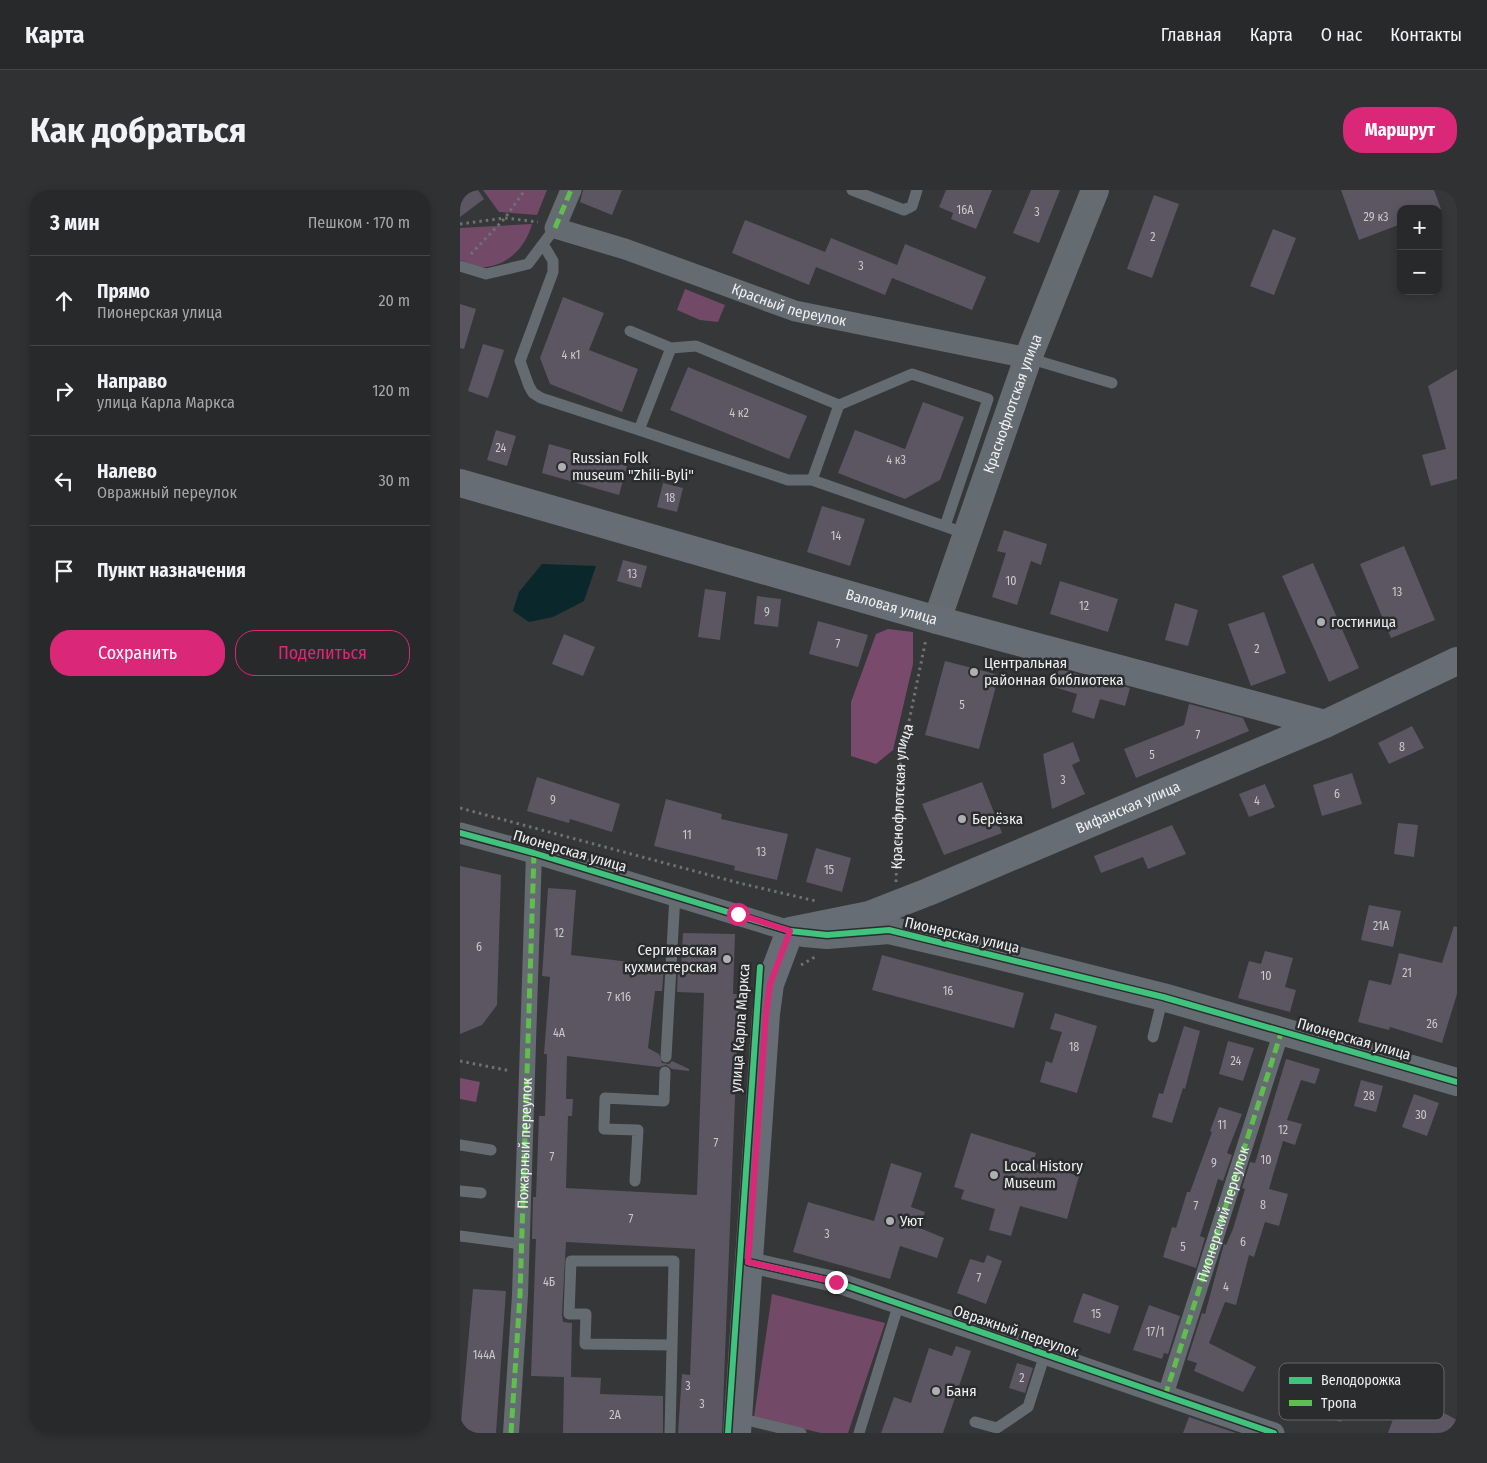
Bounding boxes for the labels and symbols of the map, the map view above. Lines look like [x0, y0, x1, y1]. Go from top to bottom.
house number: 16А [957, 203, 974, 217]
house number: 3 [1034, 205, 1040, 219]
house number: 29 к3 [1364, 210, 1388, 224]
house number: 2 [1150, 230, 1156, 244]
house number: 3 [858, 259, 864, 273]
street label: Красный переулок [729, 280, 848, 330]
street label: Краснофлотская улица [980, 331, 1046, 476]
house number: 4 к1 [562, 348, 580, 362]
house number: 4 к2 [729, 406, 749, 420]
house number: 24 [496, 441, 507, 455]
place label: Russian Folk museum "Zhili-Byli" [572, 449, 694, 484]
house number: 4 к3 [886, 453, 906, 467]
marker: Russian Folk museum "Zhili-Byli" [556, 461, 568, 473]
house number: 18 [665, 491, 675, 505]
house number: 14 [831, 529, 841, 543]
house number: 13 [627, 567, 637, 581]
house number: 10 [1006, 574, 1016, 588]
street label: Валовая улица [844, 585, 939, 629]
house number: 13 [1392, 585, 1402, 599]
house number: 12 [1079, 599, 1089, 613]
house number: 9 [764, 605, 770, 619]
place label: гостиница [1331, 613, 1396, 631]
marker: гостиница [1315, 616, 1327, 628]
house number: 7 [836, 637, 841, 651]
house number: 2 [1254, 642, 1260, 656]
place label: Центральная районная библиотека [984, 654, 1124, 689]
marker: Центральная районная библиотека [968, 666, 980, 678]
house number: 5 [959, 698, 965, 712]
street label: Краснофлотская улица [887, 722, 917, 870]
house number: 7 [1196, 728, 1201, 742]
house number: 8 [1399, 740, 1405, 754]
house number: 5 [1149, 748, 1155, 762]
house number: 3 [1060, 773, 1066, 787]
street label: Вифанская улица [1073, 777, 1183, 837]
house number: 6 [1334, 787, 1340, 801]
house number: 9 [550, 793, 556, 807]
house number: 4 [1254, 794, 1260, 808]
place label: Берёзка [972, 810, 1023, 828]
marker: Берёзка [956, 813, 968, 825]
street label: Пионерская улица [511, 826, 629, 876]
house number: 11 [682, 828, 692, 842]
house number: 13 [756, 845, 766, 859]
house number: 15 [824, 863, 835, 877]
route start [727, 903, 750, 926]
street label: Пионерская улица [903, 913, 1021, 957]
house number: 21А [1373, 919, 1390, 933]
house number: 12 [554, 926, 564, 940]
house number: 6 [476, 940, 482, 954]
place label: Сергиевская кухмистерская [624, 941, 717, 976]
marker: Сергиевская кухмистерская [721, 953, 733, 965]
street label: улица Карла Маркса [727, 963, 753, 1093]
house number: 21 [1402, 966, 1412, 980]
house number: 10 [1261, 969, 1271, 983]
house number: 16 [943, 984, 953, 998]
house number: 7 к16 [607, 990, 631, 1004]
street label: Пионерская улица [1295, 1014, 1413, 1064]
house number: 26 [1426, 1017, 1438, 1031]
house number: 4А [553, 1026, 566, 1040]
house number: 18 [1069, 1040, 1079, 1054]
house number: 24 [1231, 1054, 1242, 1068]
street label: Пожарный переулок [514, 1078, 536, 1209]
house number: 28 [1363, 1089, 1375, 1103]
house number: 30 [1415, 1108, 1427, 1122]
house number: 11 [1217, 1118, 1227, 1132]
house number: 12 [1278, 1123, 1288, 1137]
house number: 7 [714, 1136, 719, 1150]
street label: Пионерский переулок [1193, 1144, 1253, 1284]
house number: 7 [550, 1150, 555, 1164]
house number: 10 [1261, 1153, 1271, 1167]
house number: 9 [1211, 1156, 1217, 1170]
place label: Local History Museum [1004, 1157, 1083, 1192]
marker: Local History Museum [988, 1169, 1000, 1181]
house number: 8 [1260, 1198, 1266, 1212]
house number: 7 [1194, 1199, 1199, 1213]
house number: 7 [629, 1212, 634, 1226]
place label: Уют [899, 1212, 924, 1230]
marker: Уют [884, 1215, 896, 1227]
house number: 3 [824, 1227, 830, 1241]
house number: 6 [1240, 1235, 1246, 1249]
house number: 5 [1180, 1240, 1186, 1254]
route end [825, 1271, 848, 1294]
house number: 7 [977, 1271, 982, 1285]
house number: 4Б [543, 1275, 555, 1289]
house number: 4 [1223, 1280, 1229, 1294]
street label: Овражный переулок [951, 1301, 1081, 1361]
house number: 15 [1091, 1307, 1102, 1321]
house number: 17/1 [1146, 1325, 1164, 1339]
house number: 144А [473, 1348, 496, 1362]
legend [1279, 1363, 1444, 1420]
house number: 2 [1019, 1371, 1025, 1385]
text: Велодорожка [1321, 1372, 1401, 1389]
house number: 3 [685, 1379, 691, 1393]
place label: Баня [946, 1382, 977, 1400]
marker: Баня [930, 1385, 942, 1397]
text: Тропа [1321, 1395, 1357, 1412]
house number: 3 [699, 1397, 705, 1411]
house number: 2А [609, 1408, 621, 1422]

